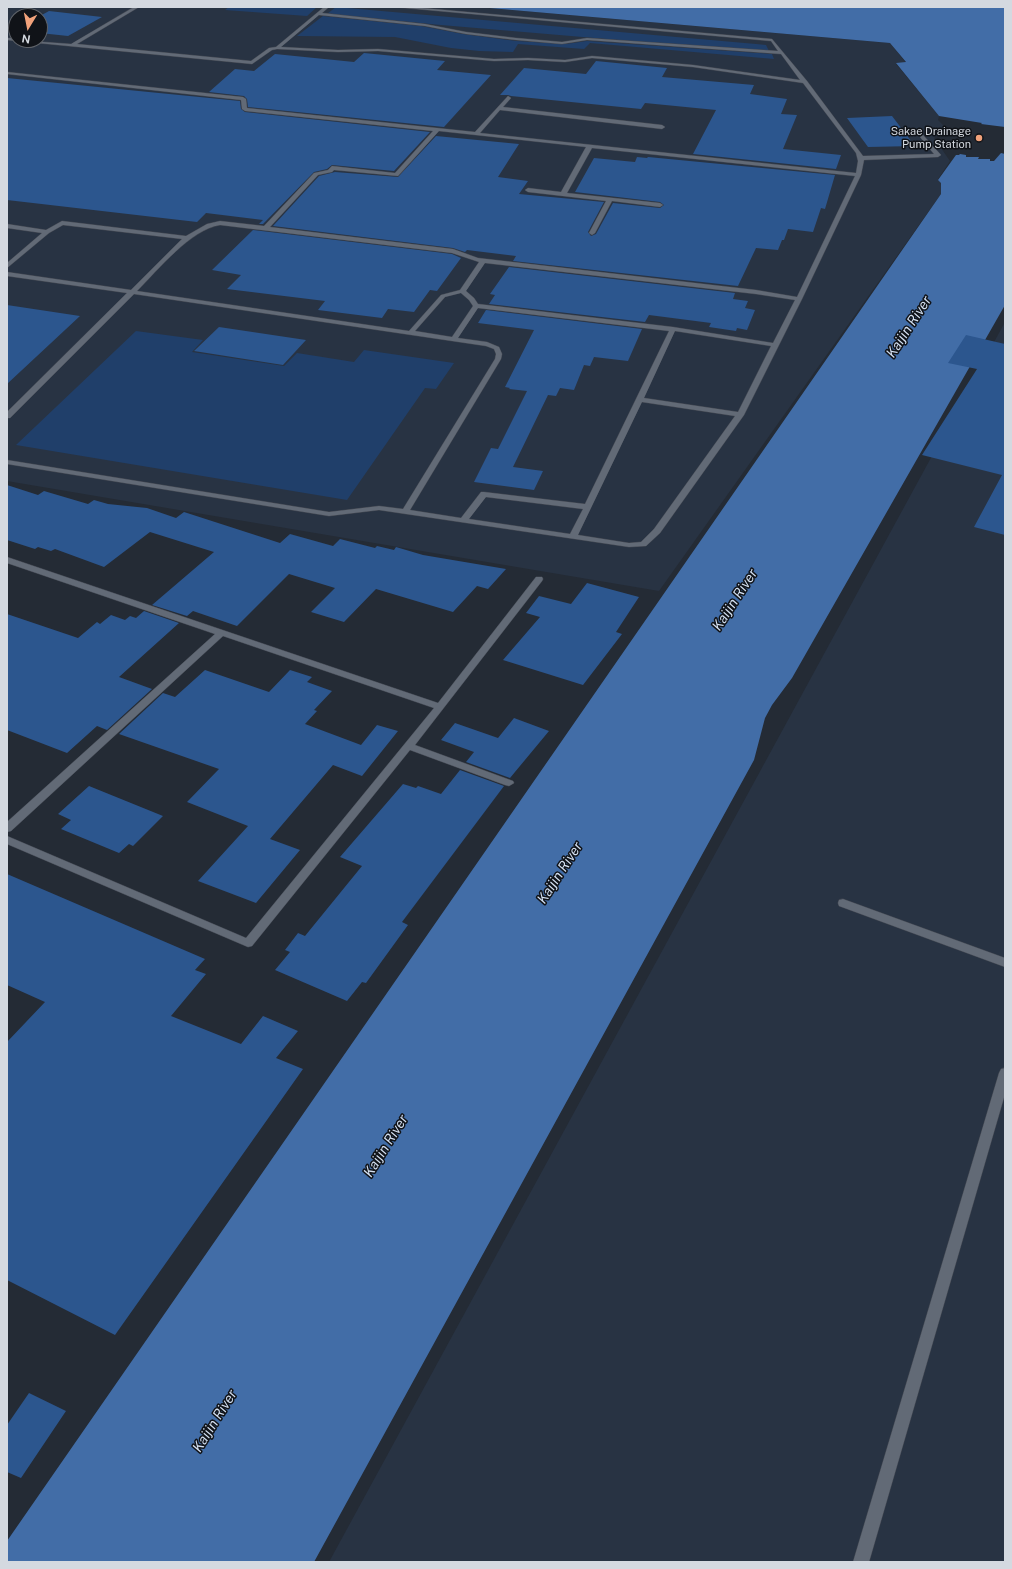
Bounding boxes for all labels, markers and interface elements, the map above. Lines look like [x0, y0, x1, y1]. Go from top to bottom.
north arrow [8, 8, 48, 48]
text: N [21, 32, 31, 45]
place label: Sakae Drainage Pump Station [891, 125, 971, 151]
marker: Sakae Drainage Pump Station [974, 133, 984, 143]
water label: Kaijin River [883, 293, 935, 361]
water label: Kaijin River [709, 566, 761, 634]
water label: Kaijin River [534, 839, 586, 907]
water label: Kaijin River [360, 1112, 412, 1180]
water label: Kaijin River [189, 1387, 241, 1455]

